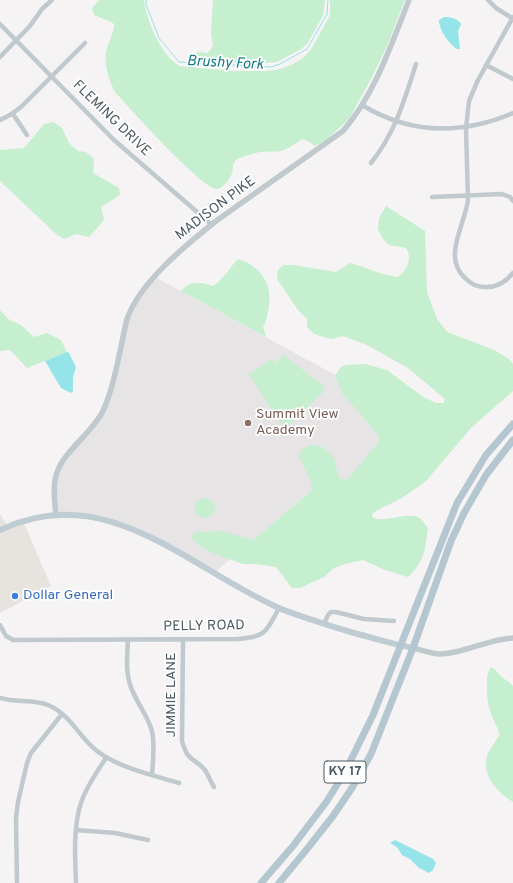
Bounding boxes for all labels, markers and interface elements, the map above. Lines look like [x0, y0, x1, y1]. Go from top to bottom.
water label: Brushy Fork [186, 53, 264, 75]
street label: FLEMING DRIVE [69, 78, 153, 160]
street label: MADISON PIKE [173, 173, 259, 245]
place label: Summit View Academy [256, 407, 338, 440]
marker: Summit View Academy [243, 418, 253, 428]
place label: Dollar General [23, 588, 113, 604]
marker: Dollar General [10, 591, 20, 601]
street label: PELLY ROAD [163, 618, 245, 636]
street label: JIMMIE LANE [164, 652, 180, 738]
road number: KY 17 [324, 761, 366, 783]

